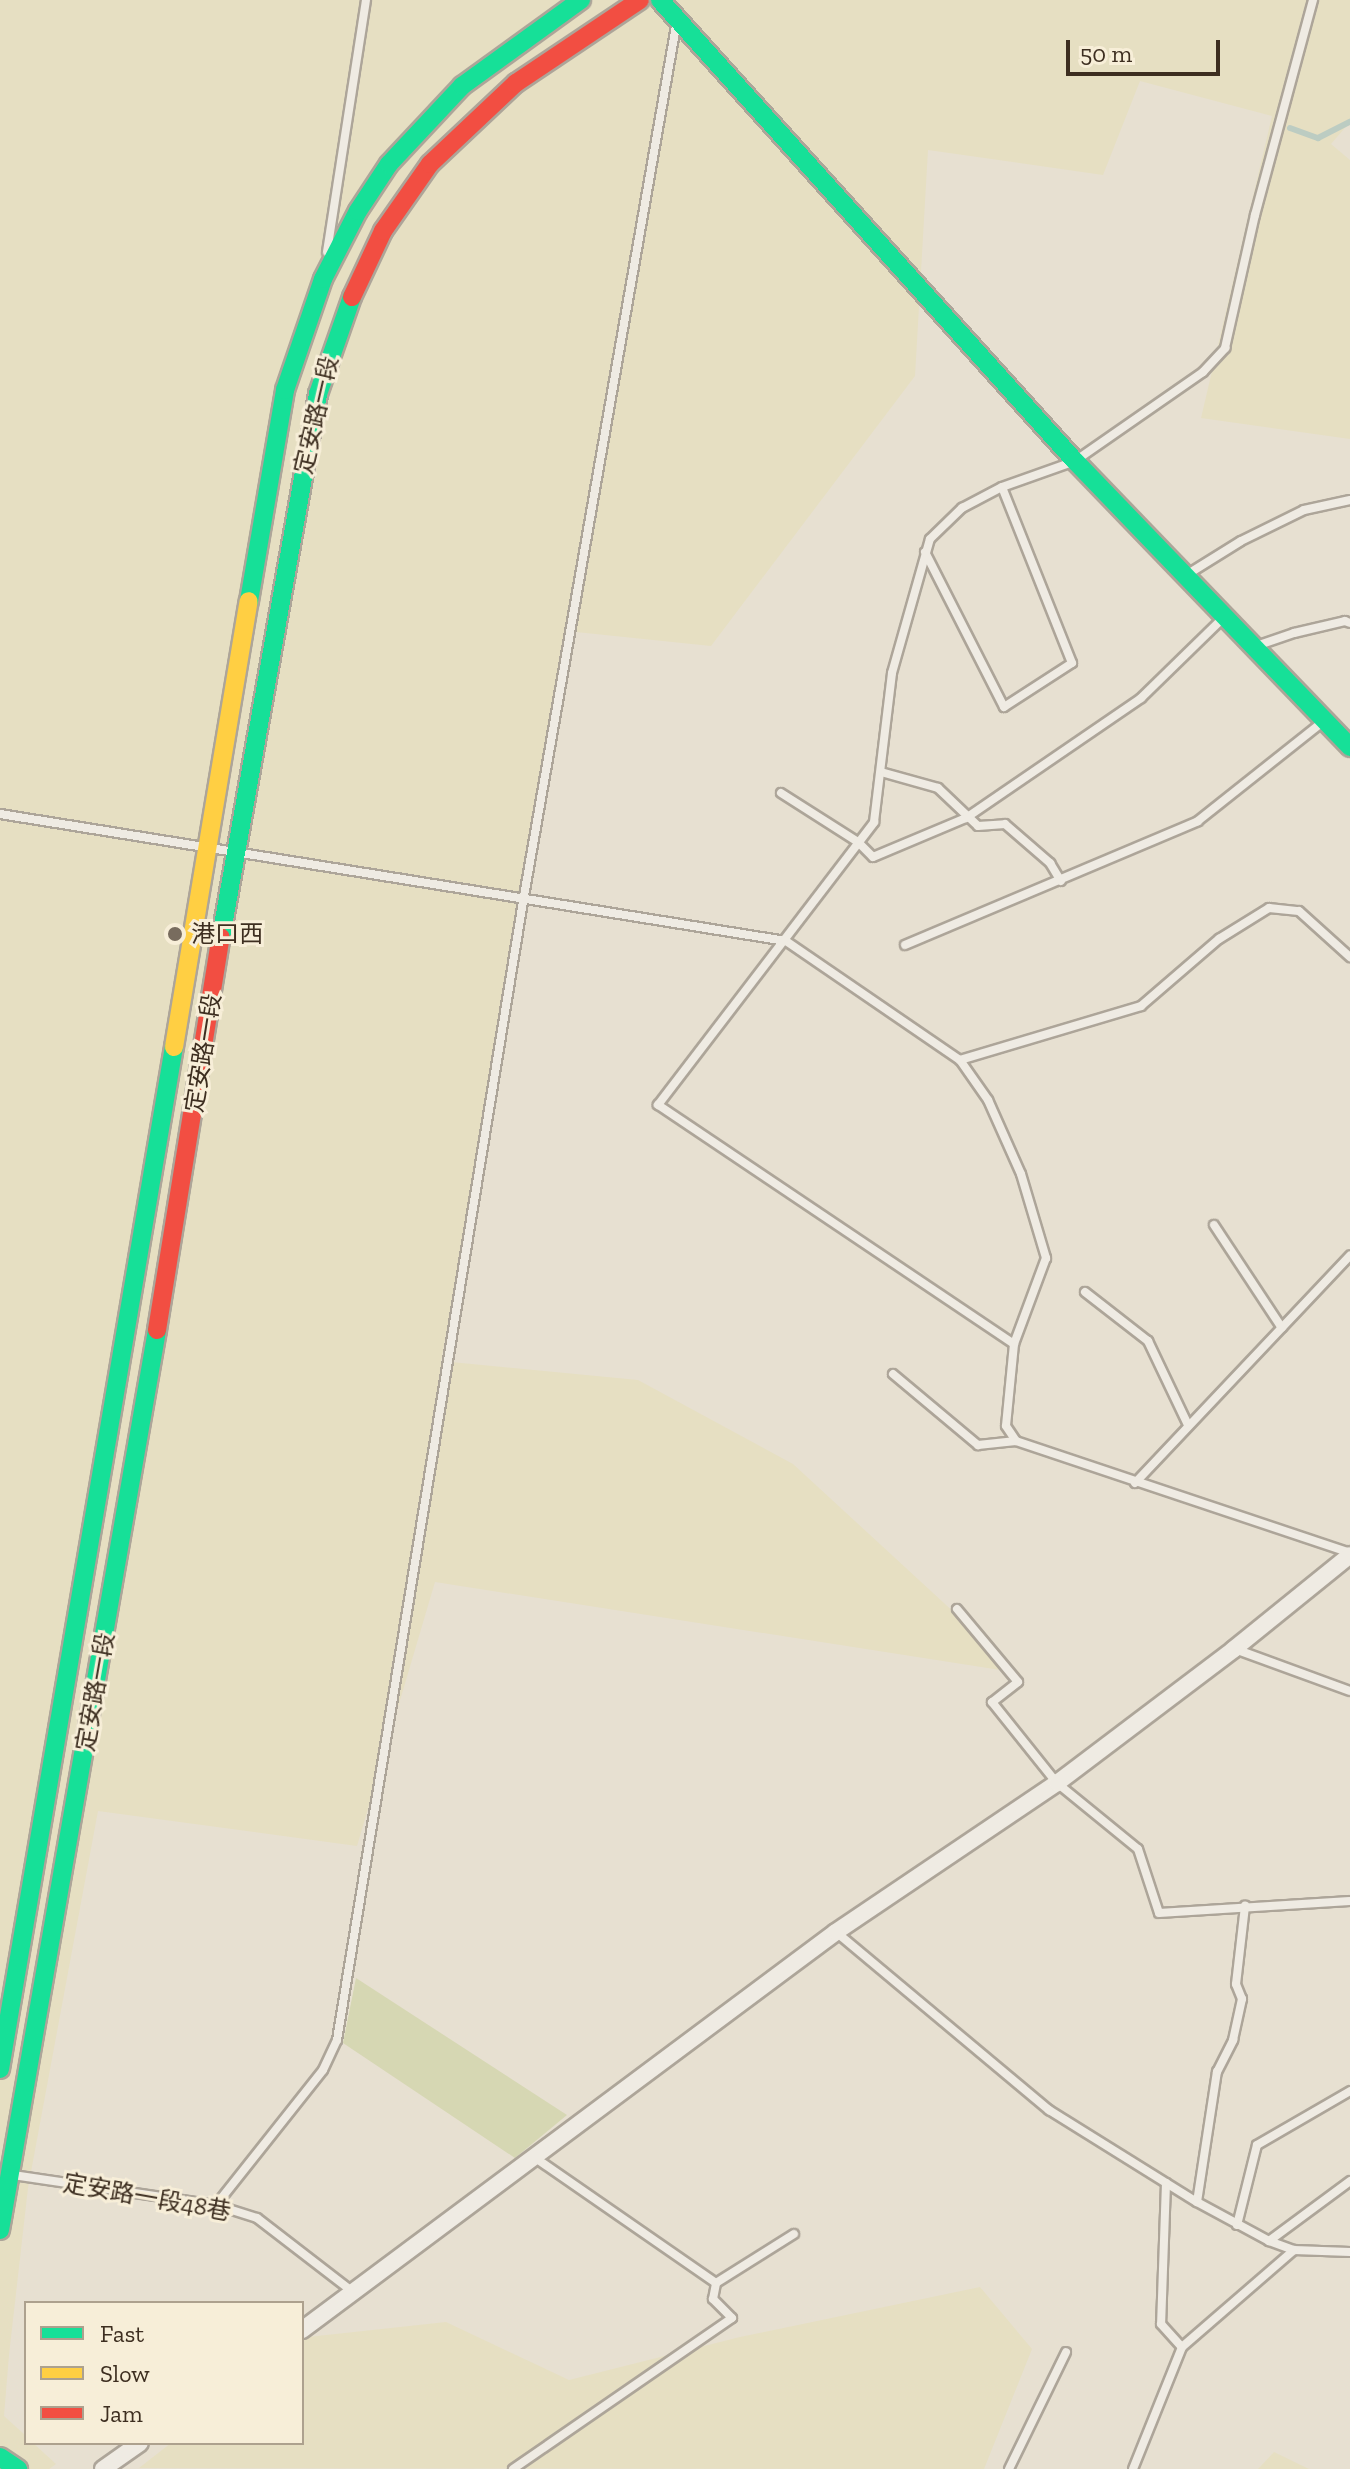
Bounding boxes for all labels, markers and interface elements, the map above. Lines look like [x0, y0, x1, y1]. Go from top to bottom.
scale bar [1070, 24, 1224, 74]
text: 50 m [1080, 39, 1132, 68]
street label: 定安路一段 [288, 353, 344, 477]
place label: 港口西 [191, 920, 263, 948]
marker: 港口西 [166, 925, 184, 943]
street label: 定安路一段 [179, 991, 227, 1115]
street label: 定安路一段 [70, 1630, 120, 1754]
street label: 定安路一段48巷 [61, 2168, 233, 2226]
legend [24, 2301, 304, 2445]
text: Fast [100, 2319, 144, 2348]
text: Slow [100, 2359, 150, 2388]
text: Jam [100, 2399, 143, 2428]

